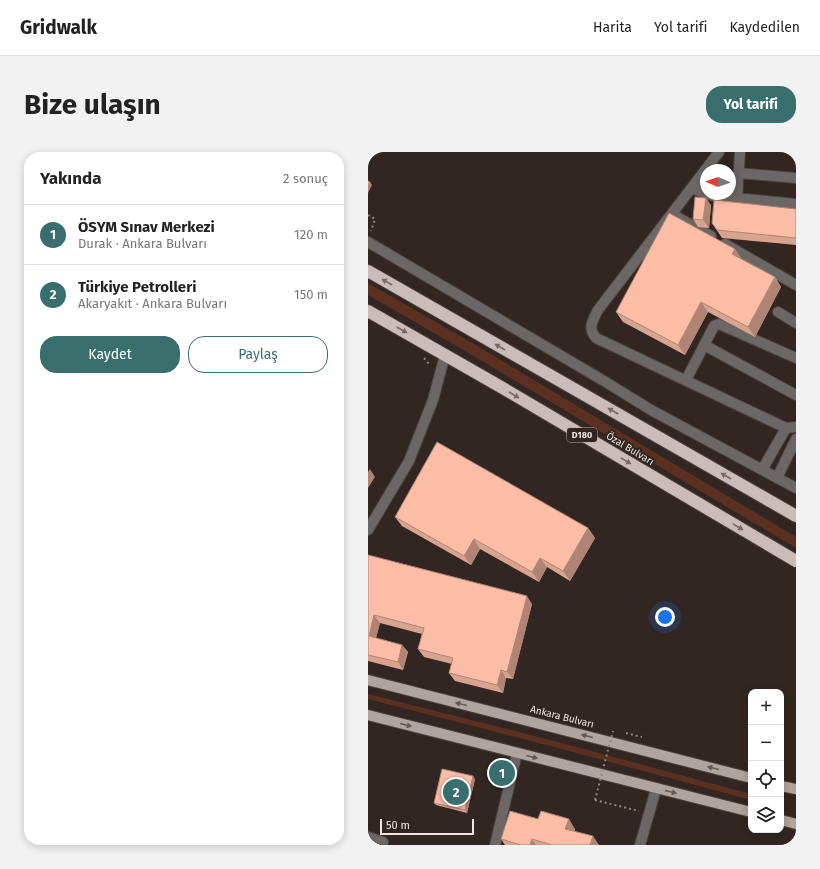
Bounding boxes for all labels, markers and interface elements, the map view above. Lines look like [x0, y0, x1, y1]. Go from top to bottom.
text: Gridwalk [20, 16, 97, 39]
text: Harita [593, 19, 632, 36]
text: Yol tarifi [654, 19, 707, 36]
text: Kaydedilen [729, 19, 800, 36]
button: Yol tarifi [706, 86, 796, 123]
text: Bize ulaşın [24, 88, 161, 121]
north arrow [700, 164, 736, 200]
text: Yakında [40, 168, 101, 189]
text: 2 sonuç [283, 171, 328, 186]
text: ÖSYM Sınav Merkezi [78, 218, 215, 236]
text: 1 [50, 227, 56, 242]
text: 120 m [294, 227, 328, 242]
text: Durak · Ankara Bulvarı [78, 236, 207, 251]
text: Türkiye Petrolleri [78, 278, 196, 296]
one-way arrow [381, 278, 393, 285]
text: 2 [50, 287, 56, 302]
text: 150 m [294, 287, 328, 302]
text: Akaryakıt · Ankara Bulvarı [78, 296, 227, 311]
one-way arrow [396, 327, 408, 334]
button: Kaydet [40, 336, 180, 373]
button: Paylaş [188, 336, 328, 373]
one-way arrow [494, 343, 506, 350]
one-way arrow [508, 392, 520, 399]
one-way arrow [607, 408, 619, 415]
road number: D180 [567, 428, 597, 442]
street label: Özal Bulvarı [604, 428, 657, 468]
one-way arrow [620, 458, 632, 465]
one-way arrow [720, 472, 732, 479]
one-way arrow [732, 524, 744, 531]
your location [655, 607, 675, 627]
map controls [748, 689, 784, 833]
button: + [748, 689, 784, 725]
one-way arrow [455, 701, 467, 707]
street label: Ankara Bulvarı [529, 703, 595, 731]
one-way arrow [400, 722, 412, 728]
button: − [748, 725, 784, 761]
one-way arrow [581, 733, 593, 739]
one-way arrow [526, 754, 538, 760]
pin: 1 [489, 758, 515, 788]
button: locate [748, 761, 784, 797]
one-way arrow [707, 765, 719, 771]
pin: 2 [443, 777, 469, 807]
one-way arrow [665, 790, 677, 796]
button: layers [748, 797, 784, 833]
scale bar [380, 817, 474, 836]
text: 50 m [386, 819, 410, 832]

